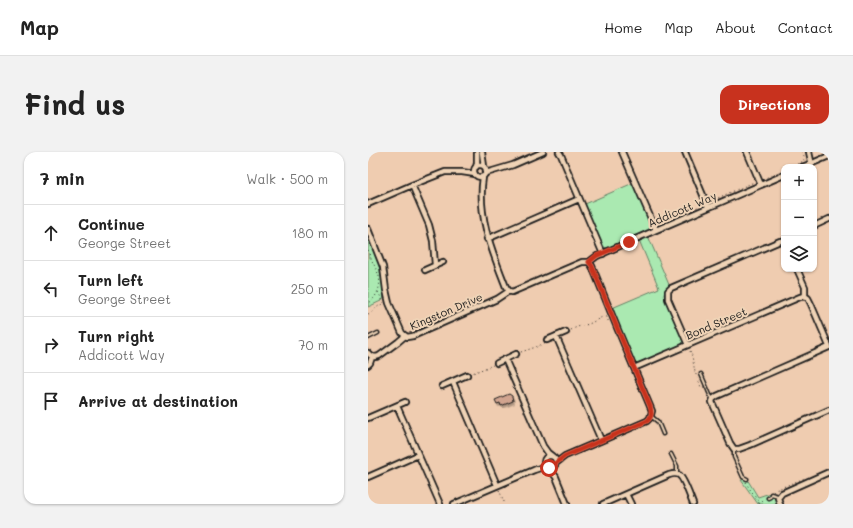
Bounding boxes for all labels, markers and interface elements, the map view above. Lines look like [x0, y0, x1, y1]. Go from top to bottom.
text: Map [20, 15, 59, 40]
text: Home [604, 18, 642, 37]
text: Map [664, 18, 693, 37]
text: About [715, 18, 756, 37]
text: Contact [778, 18, 833, 37]
button: Directions [720, 85, 829, 124]
text: Find us [24, 86, 125, 122]
map controls [781, 164, 817, 272]
button: + [781, 164, 817, 200]
text: 7 min [40, 167, 85, 189]
text: Walk · 500 m [246, 170, 328, 187]
street label: Addicott Way [645, 188, 719, 230]
button: − [781, 200, 817, 236]
text: Continue [78, 214, 145, 234]
icon: ahead [40, 222, 62, 244]
text: 180 m [292, 224, 328, 241]
route end [620, 233, 638, 251]
text: George Street [78, 234, 171, 251]
button: layers [781, 236, 817, 272]
text: Turn left [78, 270, 143, 290]
icon: left [40, 278, 62, 300]
text: 250 m [291, 280, 328, 297]
street label: Kingston Drive [407, 289, 485, 333]
text: George Street [78, 290, 171, 307]
street label: Bond Street [683, 303, 749, 343]
text: Turn right [78, 326, 155, 346]
icon: right [40, 334, 62, 356]
text: 70 m [298, 336, 328, 353]
text: Addicott Way [78, 346, 165, 363]
icon: arrive [40, 390, 62, 412]
text: Arrive at destination [78, 391, 238, 411]
route start [540, 459, 558, 477]

